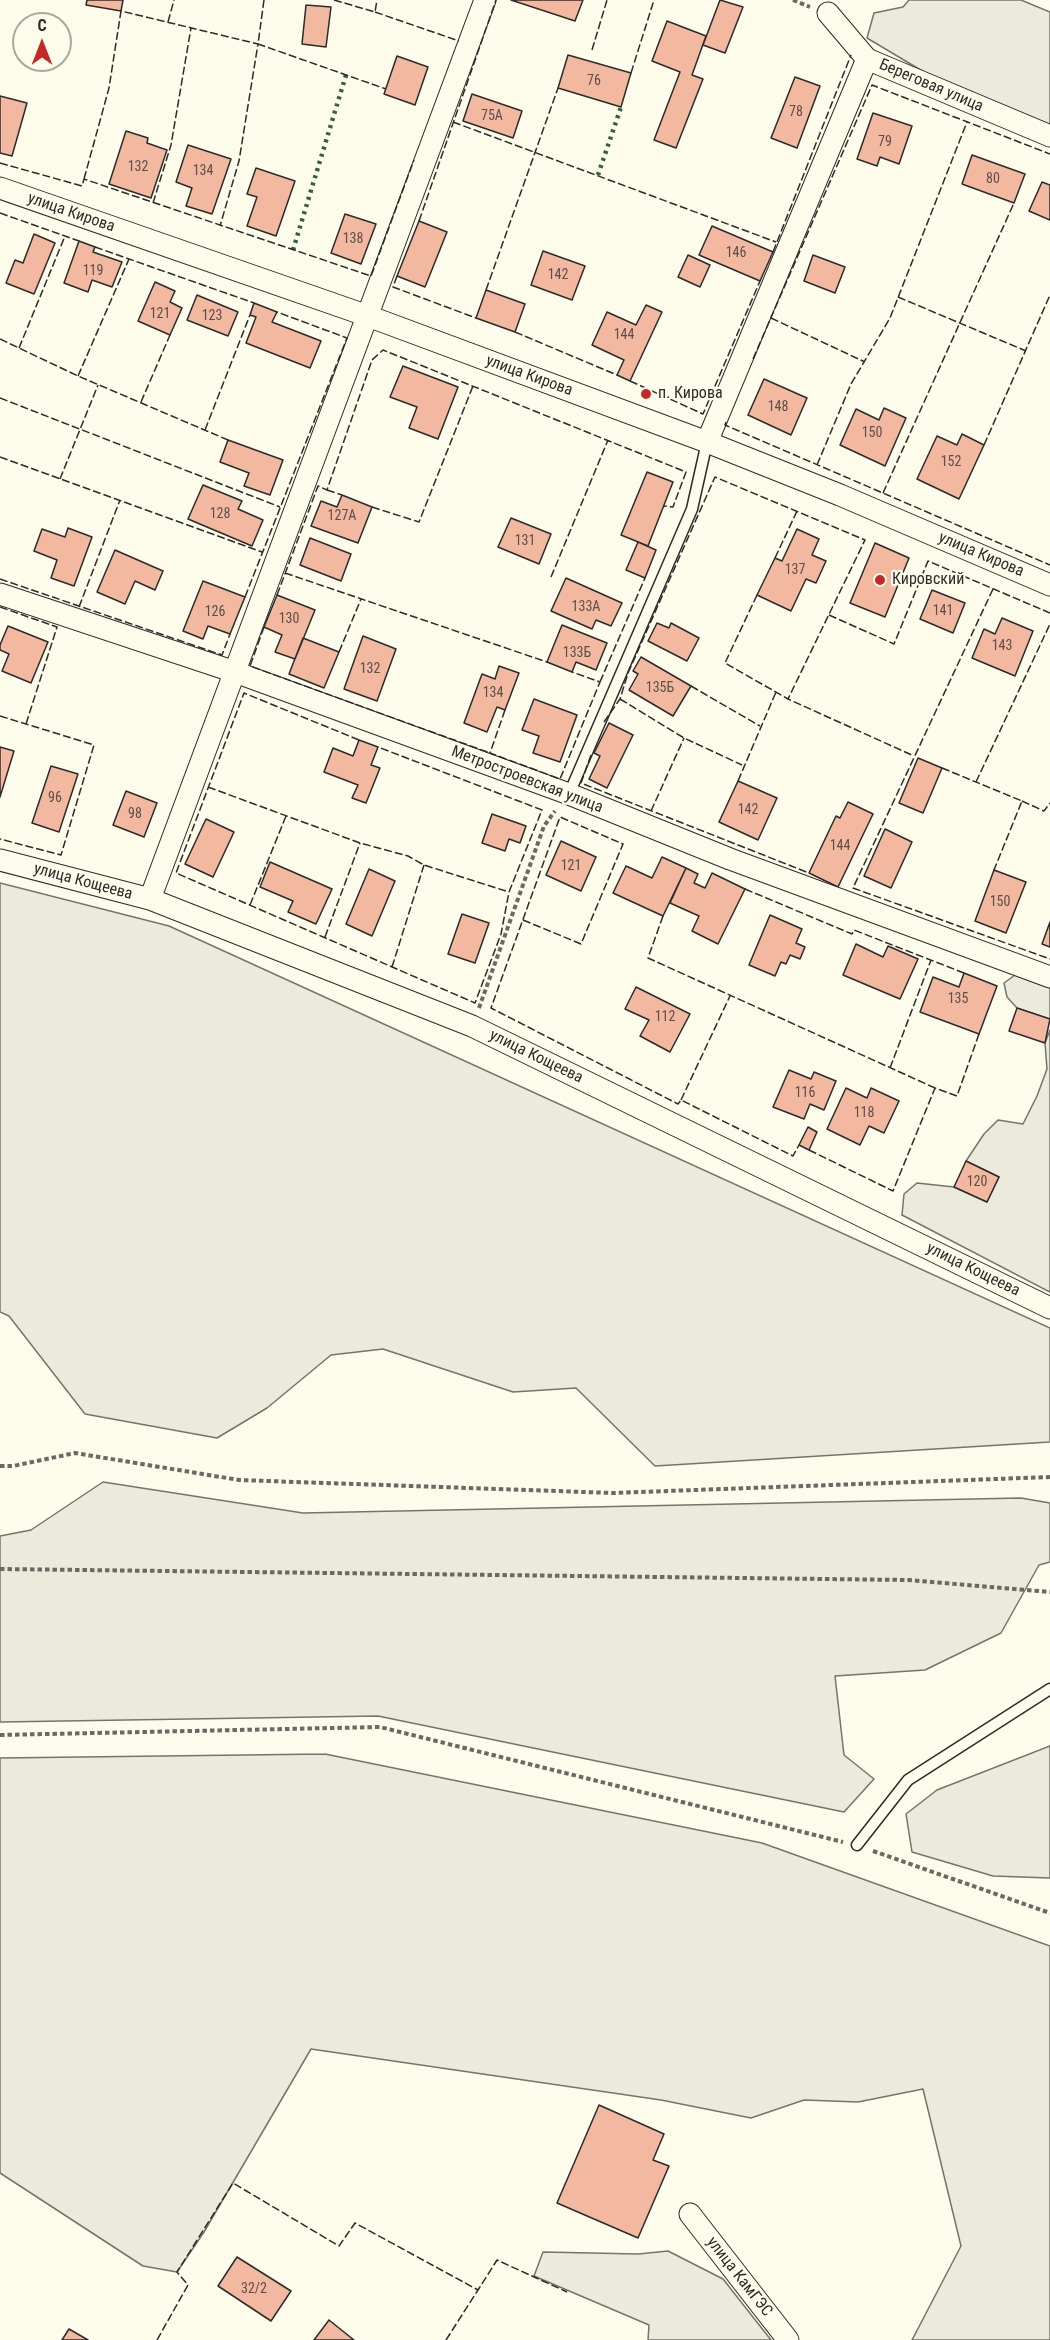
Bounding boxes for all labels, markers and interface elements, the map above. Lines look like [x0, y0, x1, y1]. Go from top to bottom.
north arrow [12, 12, 72, 72]
text: С [37, 16, 47, 35]
street label: Береговая улица [876, 55, 986, 117]
house number: 76 [587, 73, 601, 89]
house number: 78 [789, 104, 803, 120]
house number: 75А [481, 108, 503, 124]
house number: 79 [878, 134, 892, 150]
house number: 132 [128, 159, 148, 175]
house number: 134 [193, 163, 213, 179]
house number: 80 [986, 171, 1000, 187]
street label: улица Кирова [25, 189, 117, 237]
house number: 138 [343, 231, 363, 247]
house number: 146 [726, 245, 746, 261]
house number: 119 [83, 263, 103, 279]
house number: 142 [548, 267, 568, 283]
house number: 121 [150, 306, 170, 322]
house number: 123 [202, 308, 222, 324]
house number: 144 [614, 327, 634, 343]
street label: улица Кирова [483, 351, 575, 401]
place label: п. Кирова [658, 384, 723, 404]
marker: п. Кирова [639, 387, 653, 401]
house number: 148 [768, 399, 788, 415]
house number: 150 [862, 425, 882, 441]
house number: 152 [941, 454, 961, 470]
house number: 128 [210, 506, 230, 522]
house number: 127А [328, 508, 356, 524]
street label: улица Кирова [935, 528, 1027, 582]
house number: 131 [515, 533, 535, 549]
house number: 137 [785, 562, 805, 578]
place label: Кировский [892, 570, 964, 590]
marker: Кировский [873, 573, 887, 587]
house number: 133А [572, 599, 600, 615]
house number: 141 [933, 603, 953, 619]
house number: 126 [205, 604, 225, 620]
house number: 130 [279, 611, 299, 627]
house number: 143 [992, 638, 1012, 654]
house number: 133Б [563, 645, 591, 661]
house number: 132 [360, 661, 380, 677]
house number: 135Б [646, 680, 674, 696]
house number: 134 [483, 685, 503, 701]
street label: Метростроевская улица [449, 742, 605, 818]
house number: 96 [48, 790, 62, 806]
house number: 142 [738, 802, 758, 818]
house number: 98 [128, 806, 142, 822]
house number: 144 [830, 838, 850, 854]
house number: 121 [561, 858, 581, 874]
street label: улица Кощеева [31, 860, 135, 904]
house number: 150 [990, 894, 1010, 910]
house number: 135 [948, 991, 968, 1007]
house number: 112 [655, 1009, 675, 1025]
street label: улица Кощеева [486, 1026, 586, 1088]
house number: 116 [795, 1085, 815, 1101]
house number: 118 [854, 1105, 874, 1121]
house number: 120 [967, 1174, 987, 1190]
street label: улица Кощеева [923, 1239, 1023, 1301]
street label: улица КамГЭС [702, 2233, 776, 2321]
house number: 32/2 [241, 2281, 267, 2297]

